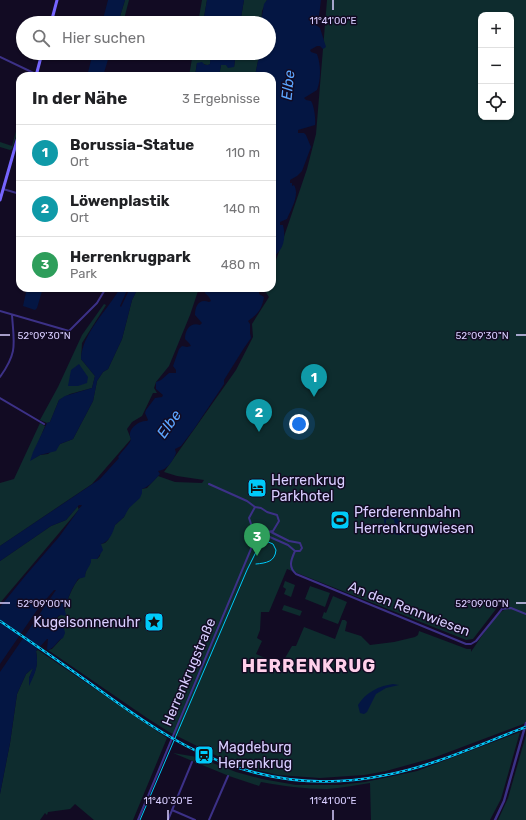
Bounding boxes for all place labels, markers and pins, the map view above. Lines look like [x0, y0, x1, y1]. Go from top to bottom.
pin: 1 [301, 364, 327, 397]
pin: 2 [246, 399, 272, 432]
place label: Herrenkrug Parkhotel [271, 472, 345, 505]
hotel icon: Herrenkrug Parkhotel [246, 477, 268, 499]
place label: Pferderennbahn Herrenkrugwiesen [354, 504, 474, 537]
sports icon: Pferderennbahn Herrenkrugwiesen [329, 509, 351, 531]
pin: 3 [244, 523, 270, 556]
place icon: Kugelsonnenuhr [143, 611, 165, 633]
place label: Kugelsonnenuhr [33, 614, 141, 631]
place label: Magdeburg Herrenkrug [218, 739, 292, 772]
station icon: Magdeburg Herrenkrug [193, 744, 215, 766]

